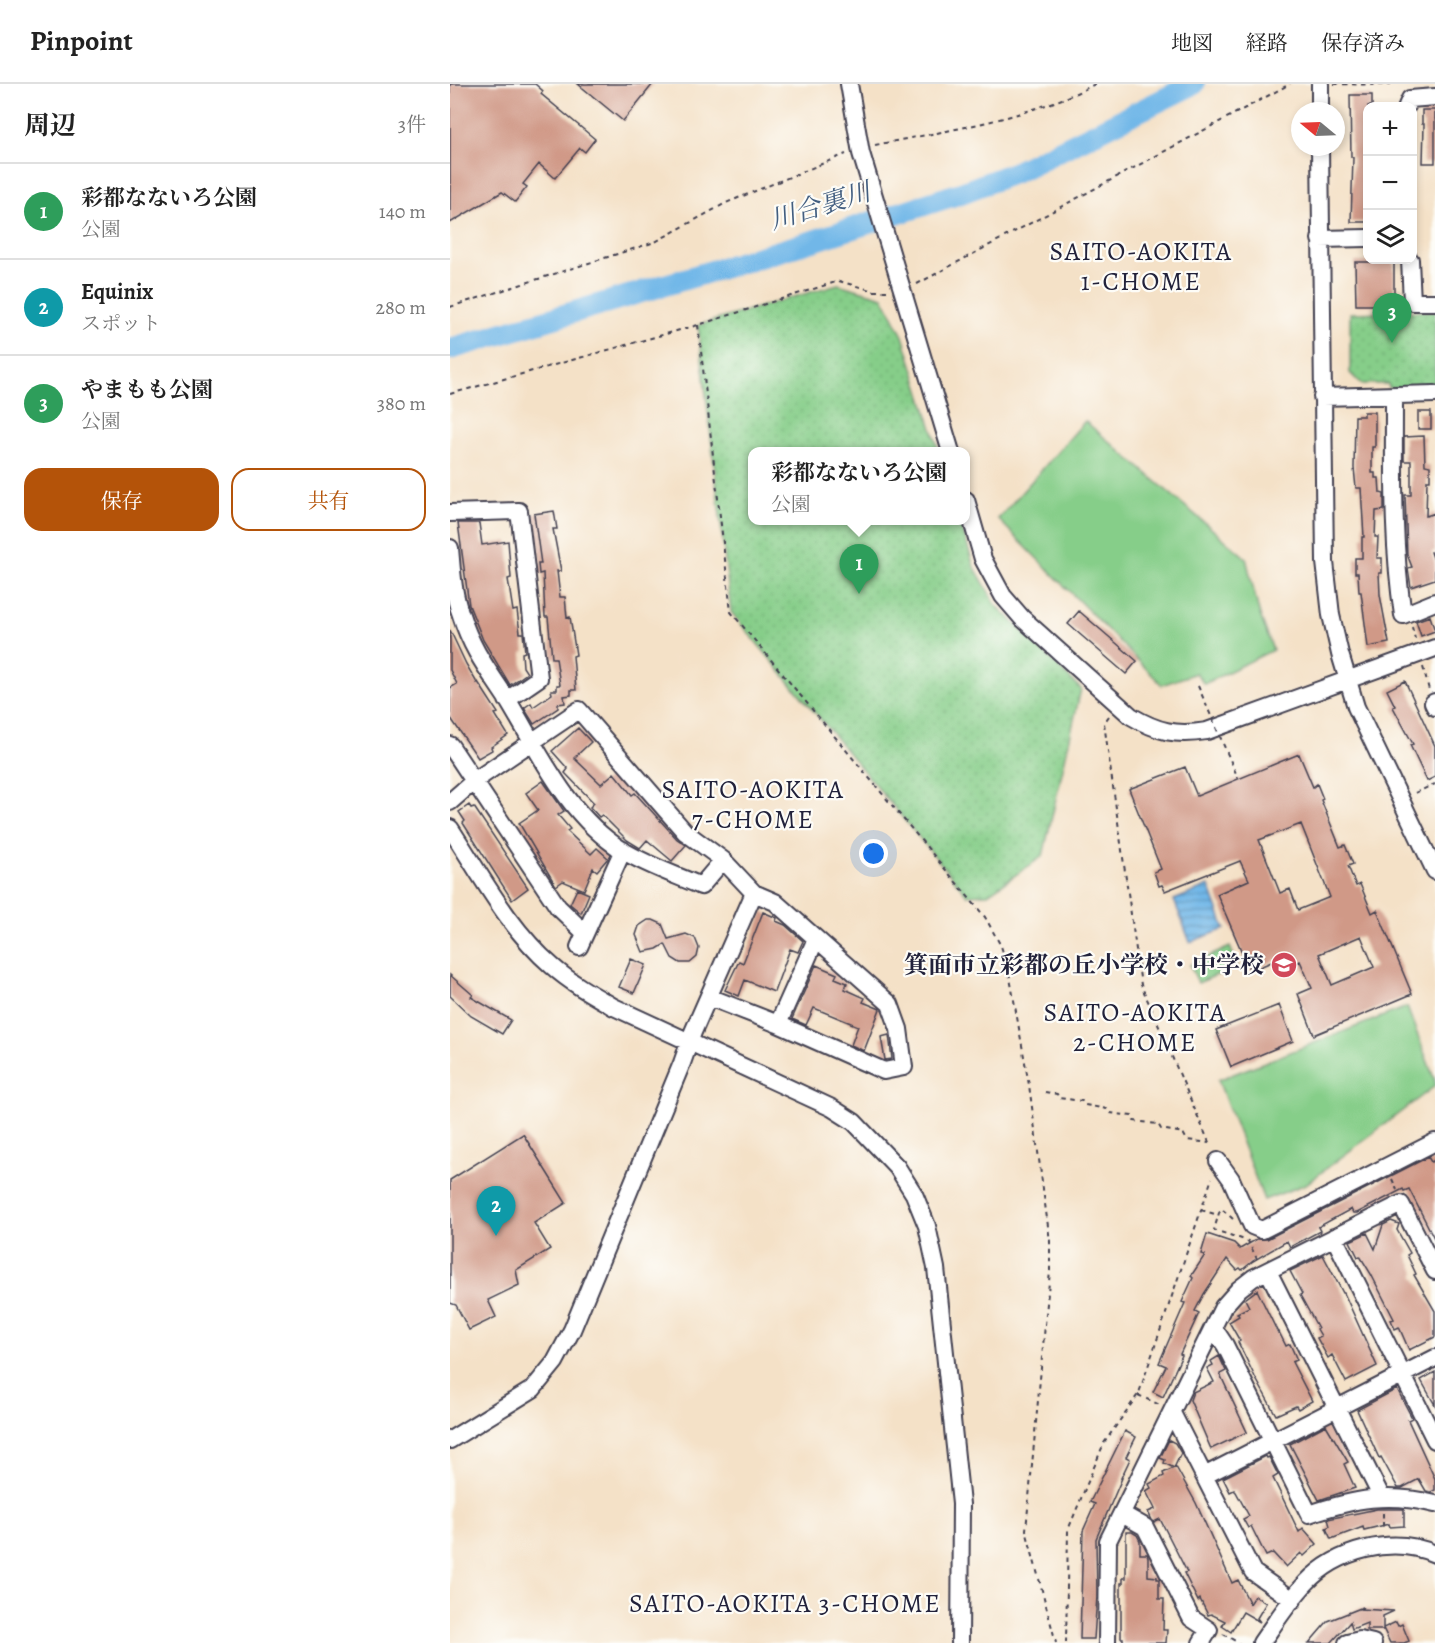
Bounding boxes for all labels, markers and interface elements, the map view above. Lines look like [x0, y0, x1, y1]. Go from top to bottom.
text: Pinpoint [30, 22, 133, 60]
text: 地図 [1171, 29, 1213, 57]
text: 経路 [1246, 29, 1288, 57]
text: 保存済み [1321, 29, 1405, 57]
north arrow [1291, 102, 1345, 156]
map controls [1363, 102, 1417, 264]
button: + [1363, 102, 1417, 156]
text: 周辺 [24, 108, 76, 143]
text: 3件 [398, 111, 426, 138]
button: − [1363, 156, 1417, 210]
water label: 川合裏川 [765, 173, 878, 238]
text: 彩都なないろ公園 [81, 183, 257, 213]
text: 1 [40, 198, 47, 225]
text: 140 m [379, 198, 426, 225]
button: layers [1363, 210, 1417, 264]
text: 公園 [81, 216, 121, 243]
district label: SAITO-AOKITA 1-CHOME [1049, 234, 1233, 299]
text: Equinix [81, 277, 153, 307]
text: 2 [39, 294, 48, 321]
text: 280 m [376, 294, 426, 321]
pin: 3 [1372, 294, 1412, 343]
text: スポット [81, 310, 161, 337]
text: やまもも公園 [81, 375, 213, 405]
text: 3 [39, 390, 48, 417]
text: 380 m [377, 390, 426, 417]
text: 公園 [81, 408, 121, 435]
popup [748, 447, 970, 525]
text: 彩都なないろ公園 [771, 458, 947, 488]
button: 保存 [24, 468, 219, 531]
button: 共有 [231, 468, 426, 531]
text: 公園 [771, 491, 811, 518]
pin: 1 [840, 544, 878, 594]
district label: SAITO-AOKITA 7-CHOME [661, 772, 845, 837]
your location [859, 839, 888, 868]
place label: 箕面市立彩都の丘小学校・中学校 [904, 949, 1264, 981]
school or university icon: 箕面市立彩都の丘小学校・中学校 [1269, 950, 1299, 980]
district label: SAITO-AOKITA 2-CHOME [1043, 995, 1227, 1060]
pin: 2 [476, 1186, 516, 1236]
district label: SAITO-AOKITA 3-CHOME [629, 1586, 941, 1621]

